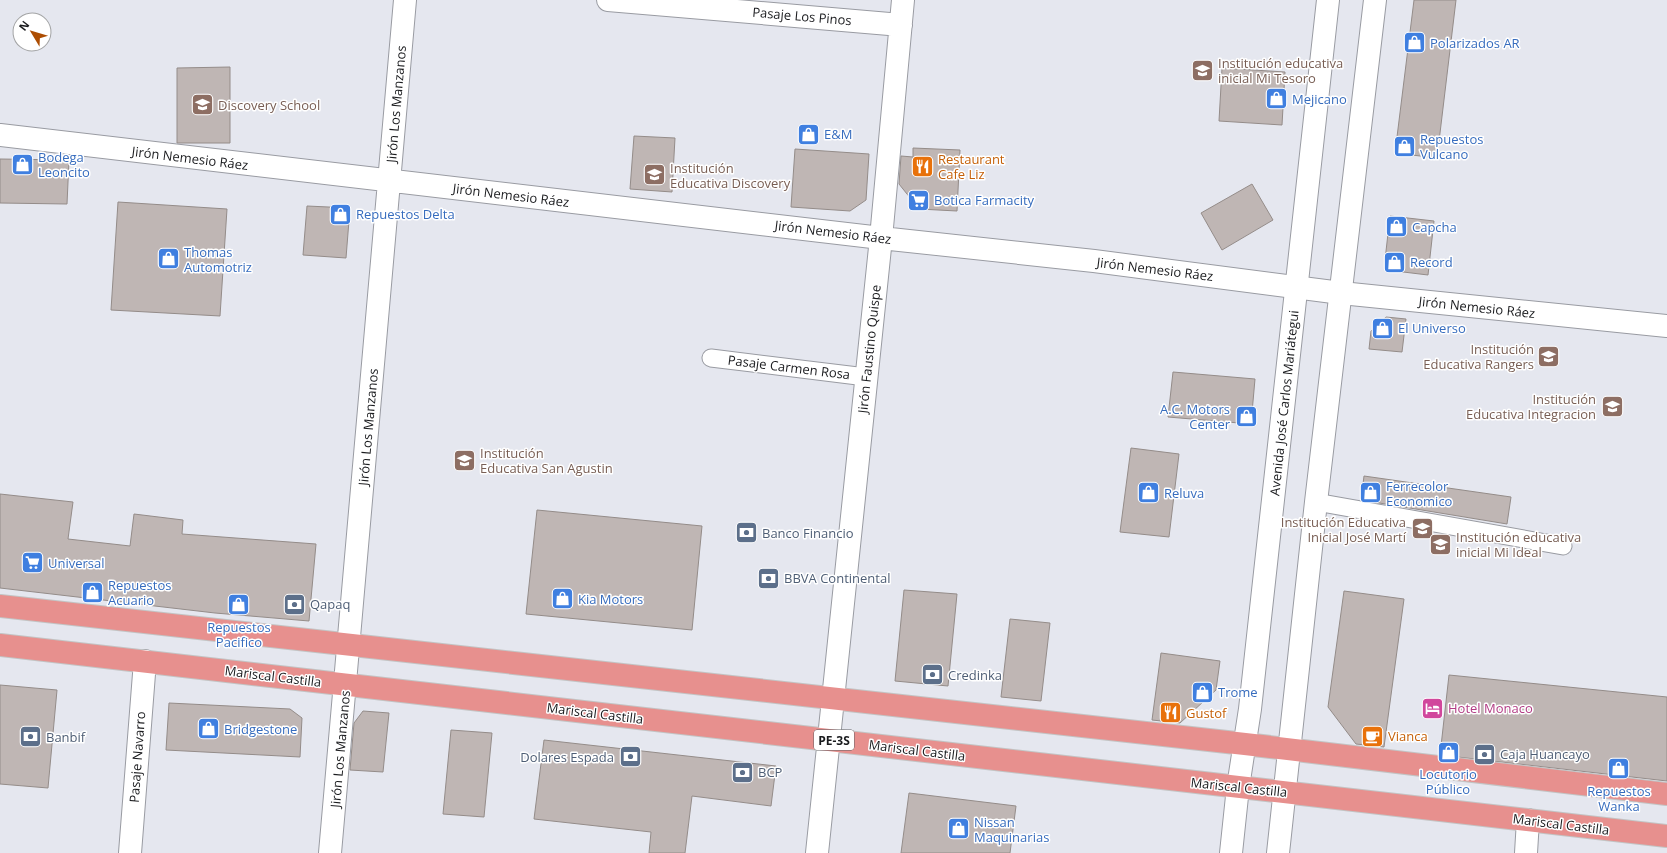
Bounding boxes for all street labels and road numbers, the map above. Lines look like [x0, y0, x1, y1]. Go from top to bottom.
street label: Pasaje Los Pinos [752, 3, 852, 29]
street label: Jirón Los Manzanos [382, 45, 410, 165]
street label: Jirón Nemesio Ráez [129, 142, 249, 174]
street label: Jirón Nemesio Ráez [450, 179, 570, 211]
street label: Jirón Nemesio Ráez [772, 216, 892, 248]
street label: Jirón Nemesio Ráez [1094, 253, 1214, 285]
street label: Jirón Faustino Quispe [853, 284, 885, 416]
street label: Jirón Nemesio Ráez [1416, 292, 1536, 322]
street label: Avenida José Carlos Mariátegui [1265, 309, 1303, 497]
street label: Pasaje Carmen Rosa [727, 351, 851, 383]
street label: Jirón Los Manzanos [354, 368, 382, 488]
street label: Mariscal Castilla [224, 661, 322, 691]
street label: Jirón Los Manzanos [326, 690, 354, 810]
street label: Mariscal Castilla [546, 698, 644, 728]
street label: Pasaje Navarro [125, 711, 149, 803]
road number: PE-3S [814, 730, 854, 750]
street label: Mariscal Castilla [868, 735, 966, 765]
street label: Mariscal Castilla [1190, 773, 1288, 801]
street label: Mariscal Castilla [1512, 809, 1610, 839]

